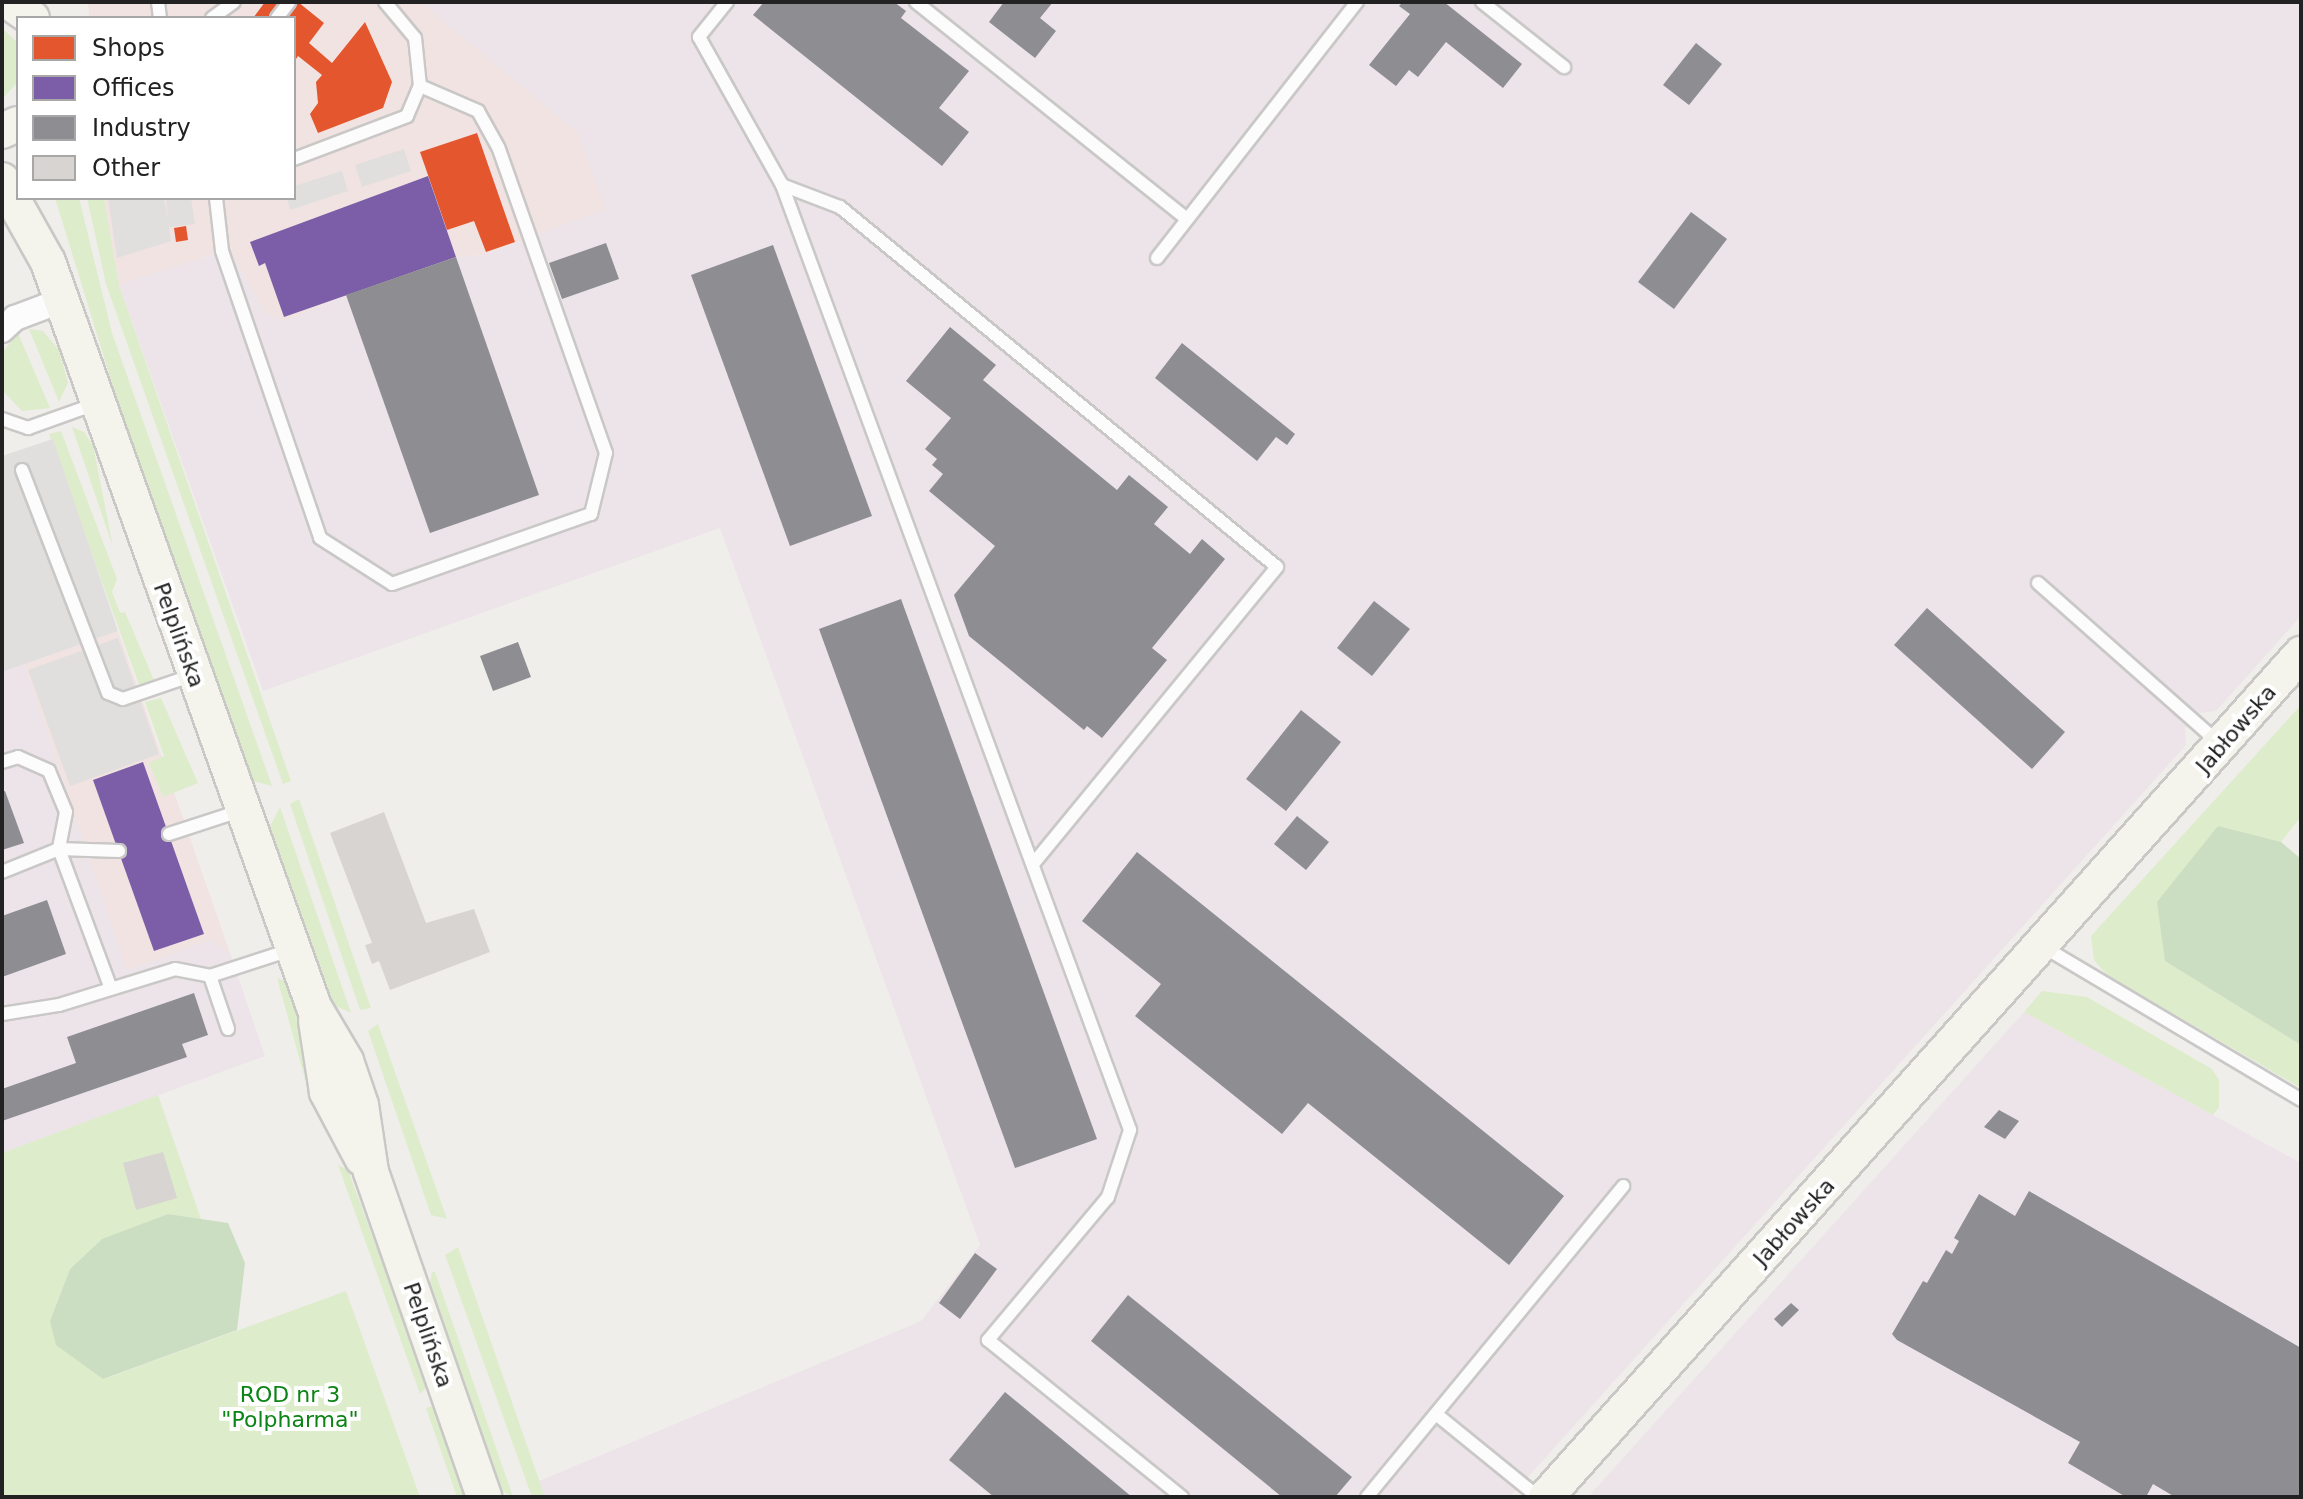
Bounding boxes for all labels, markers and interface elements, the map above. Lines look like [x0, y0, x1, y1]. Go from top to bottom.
legend [16, 16, 296, 200]
text: Shops [92, 34, 165, 62]
text: Offices [92, 74, 175, 102]
text: Industry [92, 114, 191, 142]
text: Other [92, 154, 160, 182]
street label: Pelplińska [148, 579, 210, 691]
street label: Jabłowska [2190, 679, 2282, 779]
street label: Jabłowska [1748, 1173, 1840, 1271]
street label: Pelplińska [398, 1279, 458, 1391]
park label: ROD nr 3 "Polpharma" [221, 1381, 359, 1432]

